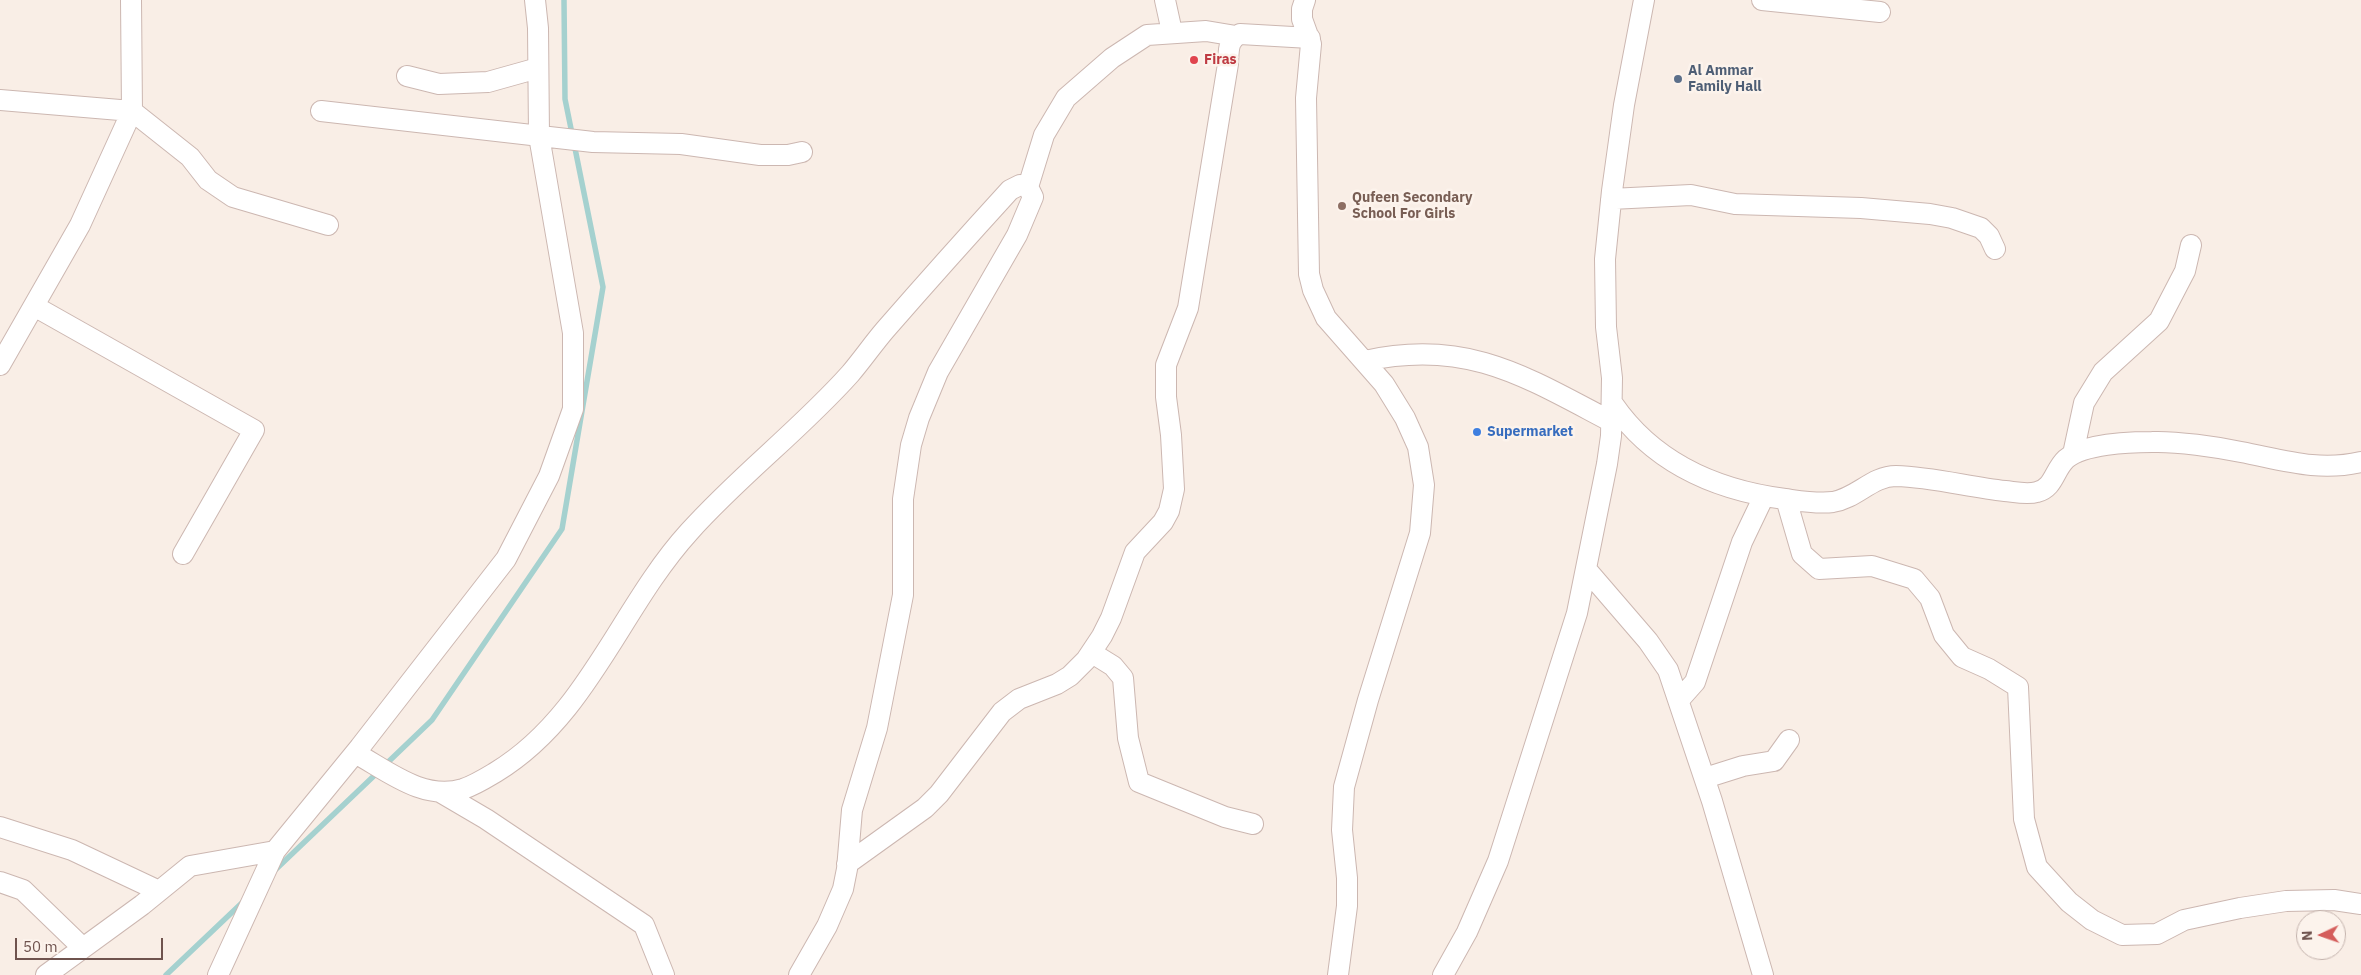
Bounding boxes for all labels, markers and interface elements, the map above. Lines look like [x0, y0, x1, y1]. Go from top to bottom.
place label: Firas [1204, 52, 1237, 68]
marker: Firas [1188, 54, 1200, 66]
place label: Al Ammar Family Hall [1688, 63, 1762, 95]
marker: Al Ammar Family Hall [1672, 73, 1684, 85]
place label: Qufeen Secondary School For Girls [1352, 190, 1472, 222]
marker: Qufeen Secondary School For Girls [1336, 200, 1348, 212]
place label: Supermarket [1487, 424, 1573, 440]
marker: Supermarket [1471, 426, 1483, 438]
north arrow [2296, 910, 2346, 960]
scale bar [18, 928, 165, 960]
text: N [2298, 930, 2316, 941]
text: 50 m [23, 937, 58, 956]

